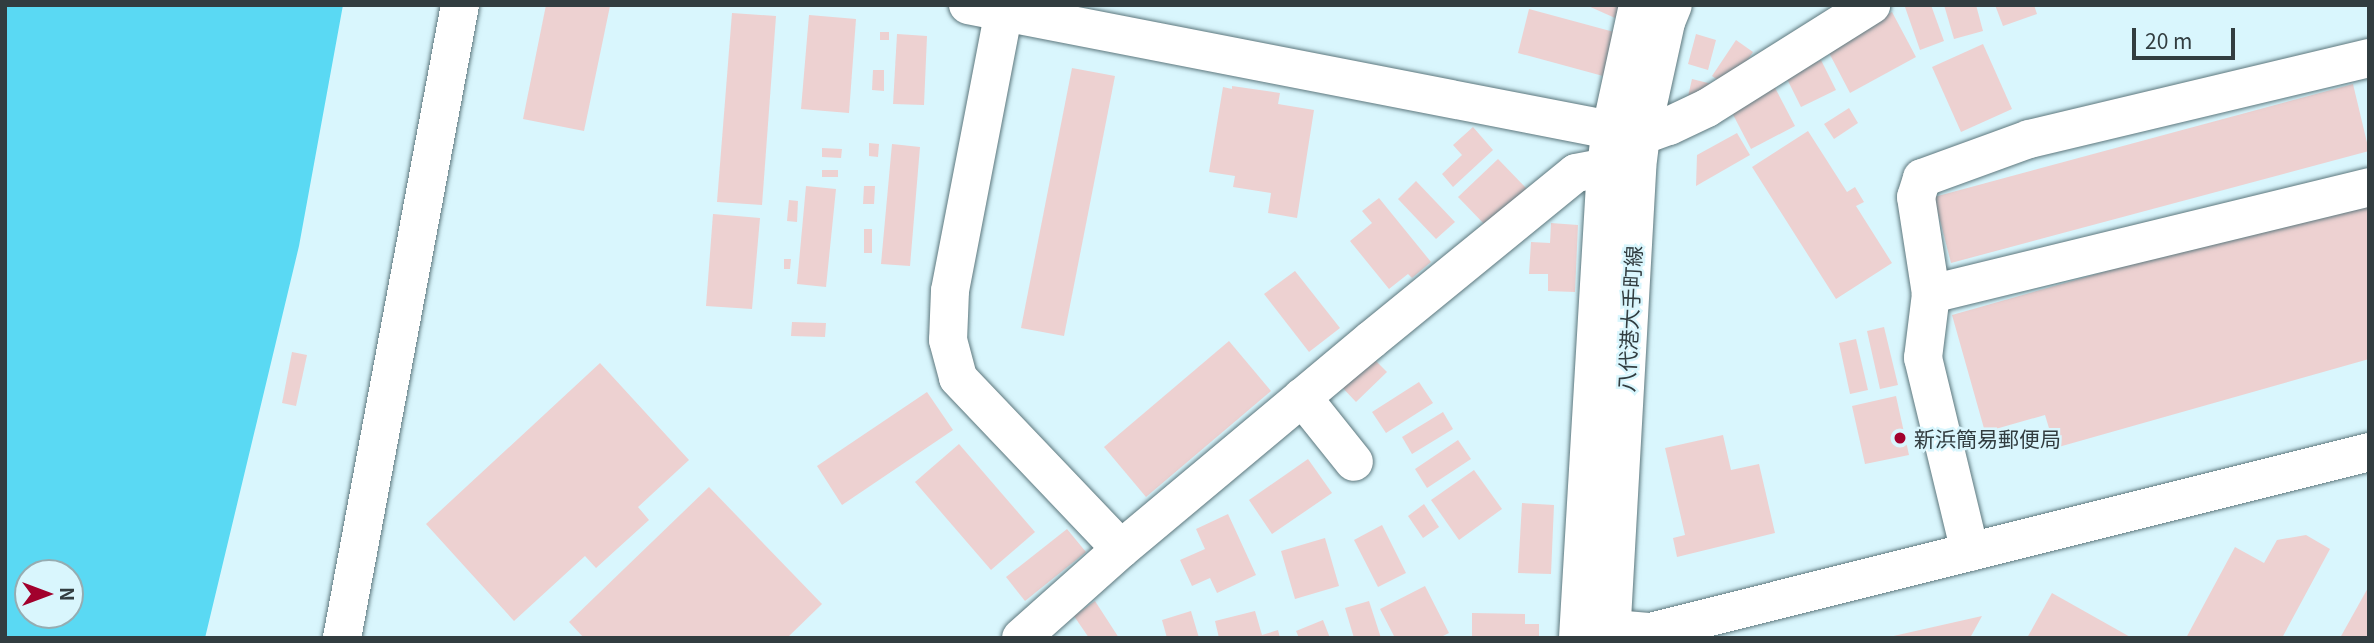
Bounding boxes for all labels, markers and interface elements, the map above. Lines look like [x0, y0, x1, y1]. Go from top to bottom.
scale bar [2136, 14, 2239, 58]
text: 20 m [2145, 25, 2192, 55]
street label: 八代港大手町線 [1613, 245, 1645, 393]
place label: 新浜簡易郵便局 [1914, 425, 2061, 451]
marker: 新浜簡易郵便局 [1892, 430, 1908, 446]
north arrow [14, 559, 84, 629]
text: N [55, 587, 82, 601]

